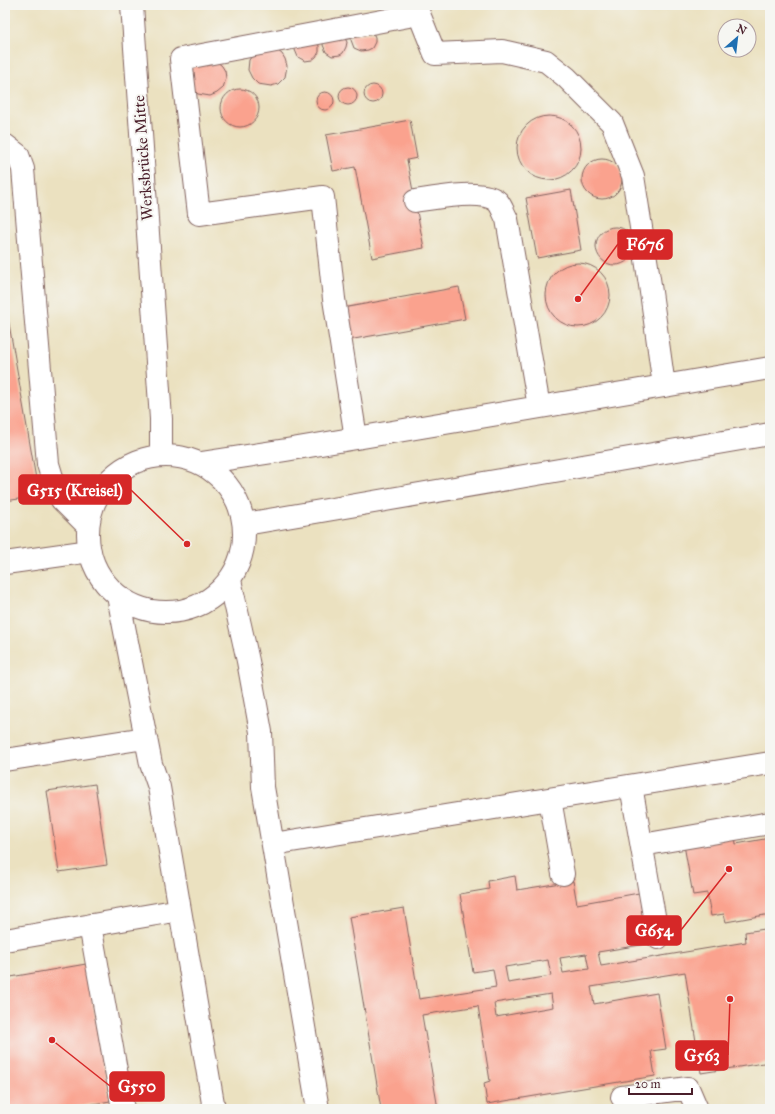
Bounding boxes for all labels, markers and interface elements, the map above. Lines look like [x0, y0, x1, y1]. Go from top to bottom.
north arrow [717, 18, 757, 58]
text: N [734, 22, 749, 38]
street label: Werksbrücke Mitte [129, 94, 157, 221]
callout: F676 [618, 230, 672, 259]
text: F676 [626, 234, 665, 255]
callout: G515 (Kreisel) [19, 475, 131, 504]
text: G515 (Kreisel) [27, 480, 123, 501]
callout: G654 [627, 916, 681, 945]
text: G654 [635, 920, 675, 941]
callout: G563 [676, 1041, 728, 1070]
text: G563 [684, 1045, 720, 1066]
scale bar [629, 1070, 692, 1096]
callout: G550 [110, 1072, 164, 1101]
text: G550 [118, 1076, 156, 1097]
text: 20 m [635, 1077, 661, 1091]

